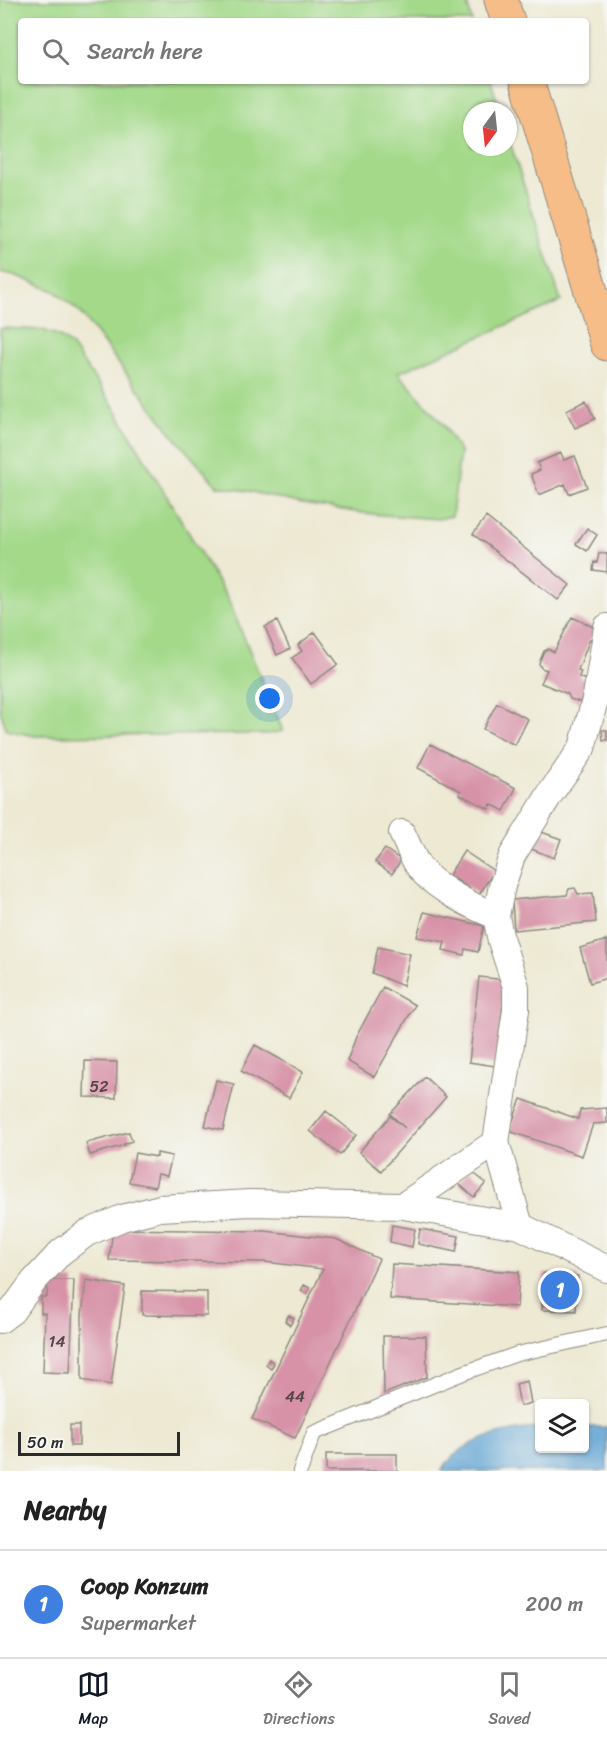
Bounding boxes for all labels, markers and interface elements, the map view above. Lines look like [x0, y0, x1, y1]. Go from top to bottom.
search box [18, 18, 589, 84]
text: Search here [87, 32, 203, 71]
icon: search [39, 35, 72, 68]
north arrow [463, 102, 517, 156]
your location [255, 684, 284, 713]
house number: 52 [89, 1072, 109, 1101]
pin: 1 [540, 1268, 580, 1312]
house number: 14 [49, 1327, 65, 1356]
house number: 44 [285, 1382, 305, 1411]
map controls [535, 1399, 589, 1453]
button: layers [535, 1399, 589, 1453]
text: 50 m [27, 1428, 63, 1457]
scale bar [18, 1429, 180, 1456]
text: Nearby [24, 1487, 106, 1533]
text: Coop Konzum [81, 1567, 208, 1606]
text: 1 [39, 1587, 48, 1622]
text: 200 m [526, 1587, 583, 1622]
text: Supermarket [81, 1606, 196, 1641]
tab: Map [77, 1668, 110, 1733]
tab: Directions [263, 1668, 335, 1733]
tab: Saved [488, 1668, 530, 1733]

